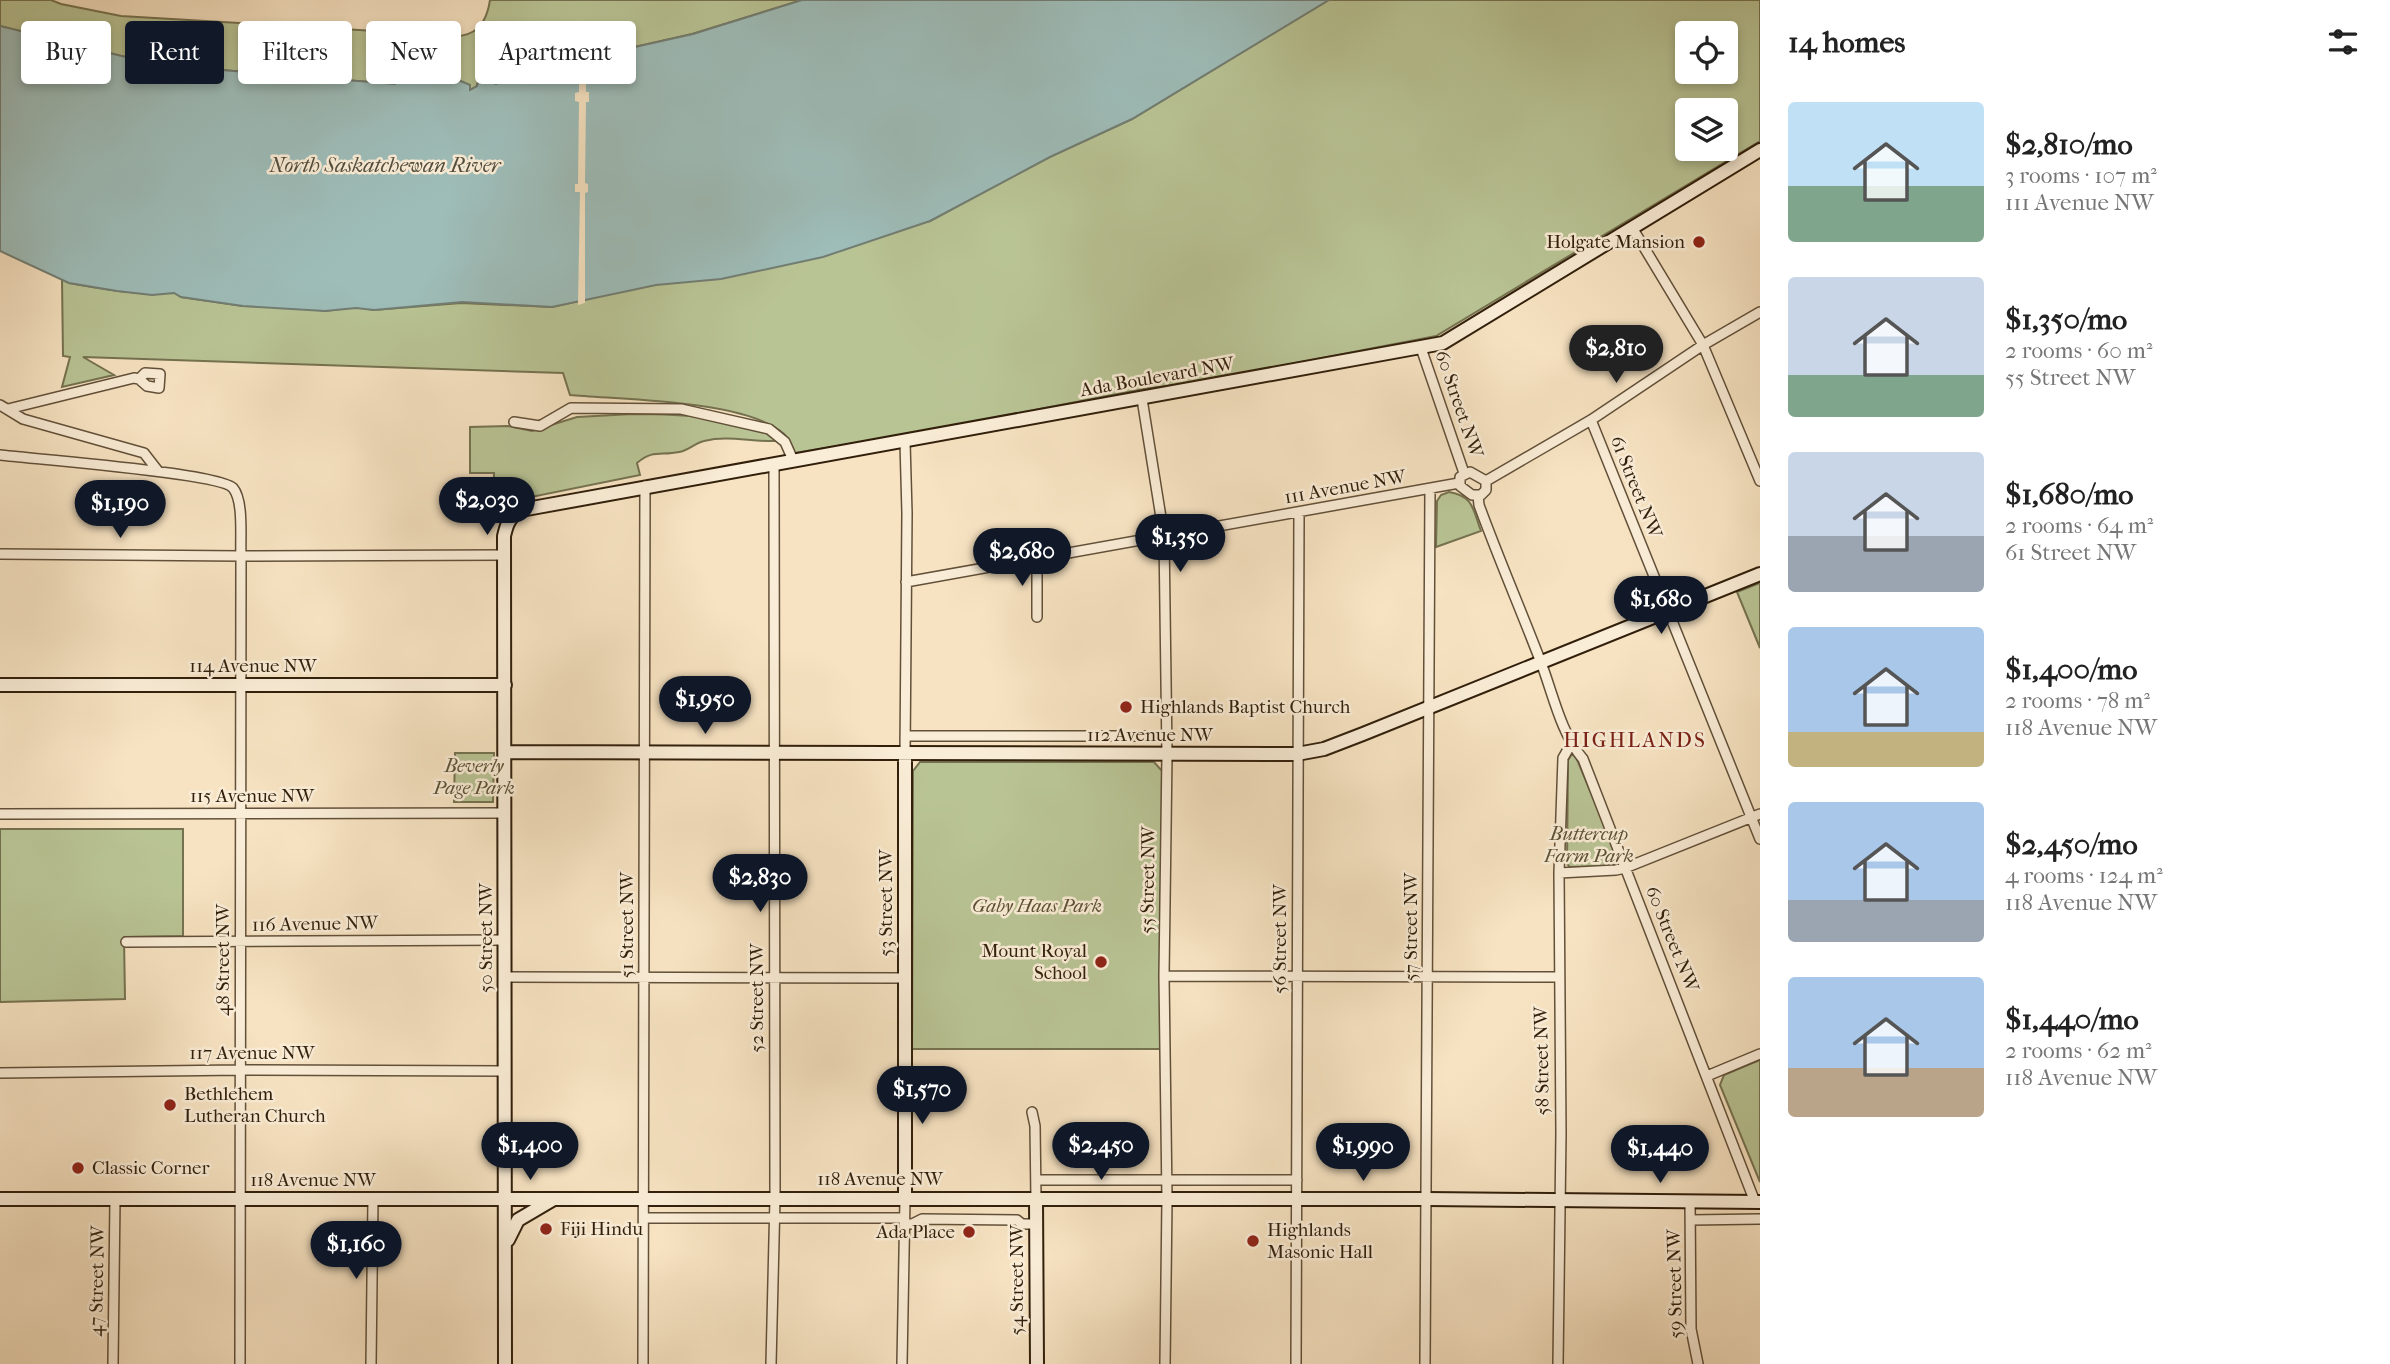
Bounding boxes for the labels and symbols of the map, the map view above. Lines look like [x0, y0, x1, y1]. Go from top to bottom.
water label: North Saskatchewan River [269, 153, 502, 177]
place label: Holgate Mansion [1546, 231, 1685, 253]
marker: Holgate Mansion [1691, 234, 1707, 250]
pin: $2,810 [1559, 326, 1673, 385]
street label: 60 Street NW [1430, 347, 1488, 462]
street label: Ada Boulevard NW [1077, 352, 1237, 402]
street label: 61 Street NW [1606, 433, 1667, 543]
street label: 111 Avenue NW [1283, 465, 1409, 509]
pin: $2,030 [430, 477, 544, 537]
pin: $1,190 [63, 480, 177, 540]
pin: $1,350 [1123, 514, 1237, 574]
pin: $2,680 [965, 528, 1079, 588]
pin: $1,680 [1604, 576, 1718, 636]
street label: 114 Avenue NW [189, 655, 318, 677]
pin: $1,950 [648, 676, 762, 736]
place label: Highlands Baptist Church [1140, 696, 1351, 718]
marker: Highlands Baptist Church [1118, 699, 1134, 715]
street label: 112 Avenue NW [1087, 724, 1214, 746]
district label: HIGHLANDS [1563, 728, 1707, 752]
park label: Beverly Page Park [432, 755, 515, 799]
street label: 115 Avenue NW [190, 785, 315, 807]
park label: Buttercup Farm Park [1543, 823, 1634, 867]
street label: 55 Street NW [1136, 825, 1160, 934]
street label: 53 Street NW [875, 848, 897, 957]
pin: $2,830 [703, 855, 817, 914]
street label: 51 Street NW [616, 870, 638, 978]
street label: 57 Street NW [1400, 871, 1422, 981]
street label: 50 Street NW [475, 882, 497, 993]
street label: 56 Street NW [1269, 883, 1291, 994]
street label: 60 Street NW [1641, 883, 1704, 996]
park label: Gaby Haas Park [972, 895, 1102, 917]
street label: 48 Street NW [212, 903, 234, 1016]
street label: 116 Avenue NW [252, 912, 380, 936]
place label: Mount Royal School [981, 940, 1087, 984]
street label: 52 Street NW [746, 942, 768, 1053]
marker: Mount Royal School [1093, 954, 1109, 970]
street label: 58 Street NW [1530, 1005, 1554, 1116]
street label: 117 Avenue NW [189, 1042, 316, 1064]
pin: $1,570 [865, 1066, 979, 1126]
place label: Bethlehem Lutheran Church [184, 1083, 326, 1127]
marker: Bethlehem Lutheran Church [162, 1097, 178, 1113]
pin: $1,400 [473, 1122, 587, 1182]
pin: $2,450 [1044, 1122, 1158, 1182]
pin: $1,990 [1306, 1124, 1420, 1183]
pin: $1,440 [1603, 1126, 1717, 1185]
place label: Classic Corner [92, 1157, 211, 1179]
marker: Classic Corner [70, 1160, 86, 1176]
street label: 118 Avenue NW [817, 1168, 944, 1190]
street label: 118 Avenue NW [250, 1169, 377, 1191]
place label: Fiji Hindu [560, 1218, 643, 1240]
place label: Highlands Masonic Hall [1267, 1219, 1373, 1263]
marker: Fiji Hindu [538, 1221, 554, 1237]
place label: Ada Place [875, 1221, 955, 1243]
pin: $1,160 [299, 1222, 413, 1281]
street label: 54 Street NW [1006, 1223, 1028, 1335]
street label: 47 Street NW [85, 1224, 109, 1337]
marker: Ada Place [961, 1224, 977, 1240]
street label: 59 Street NW [1663, 1228, 1687, 1339]
marker: Highlands Masonic Hall [1245, 1233, 1261, 1249]

